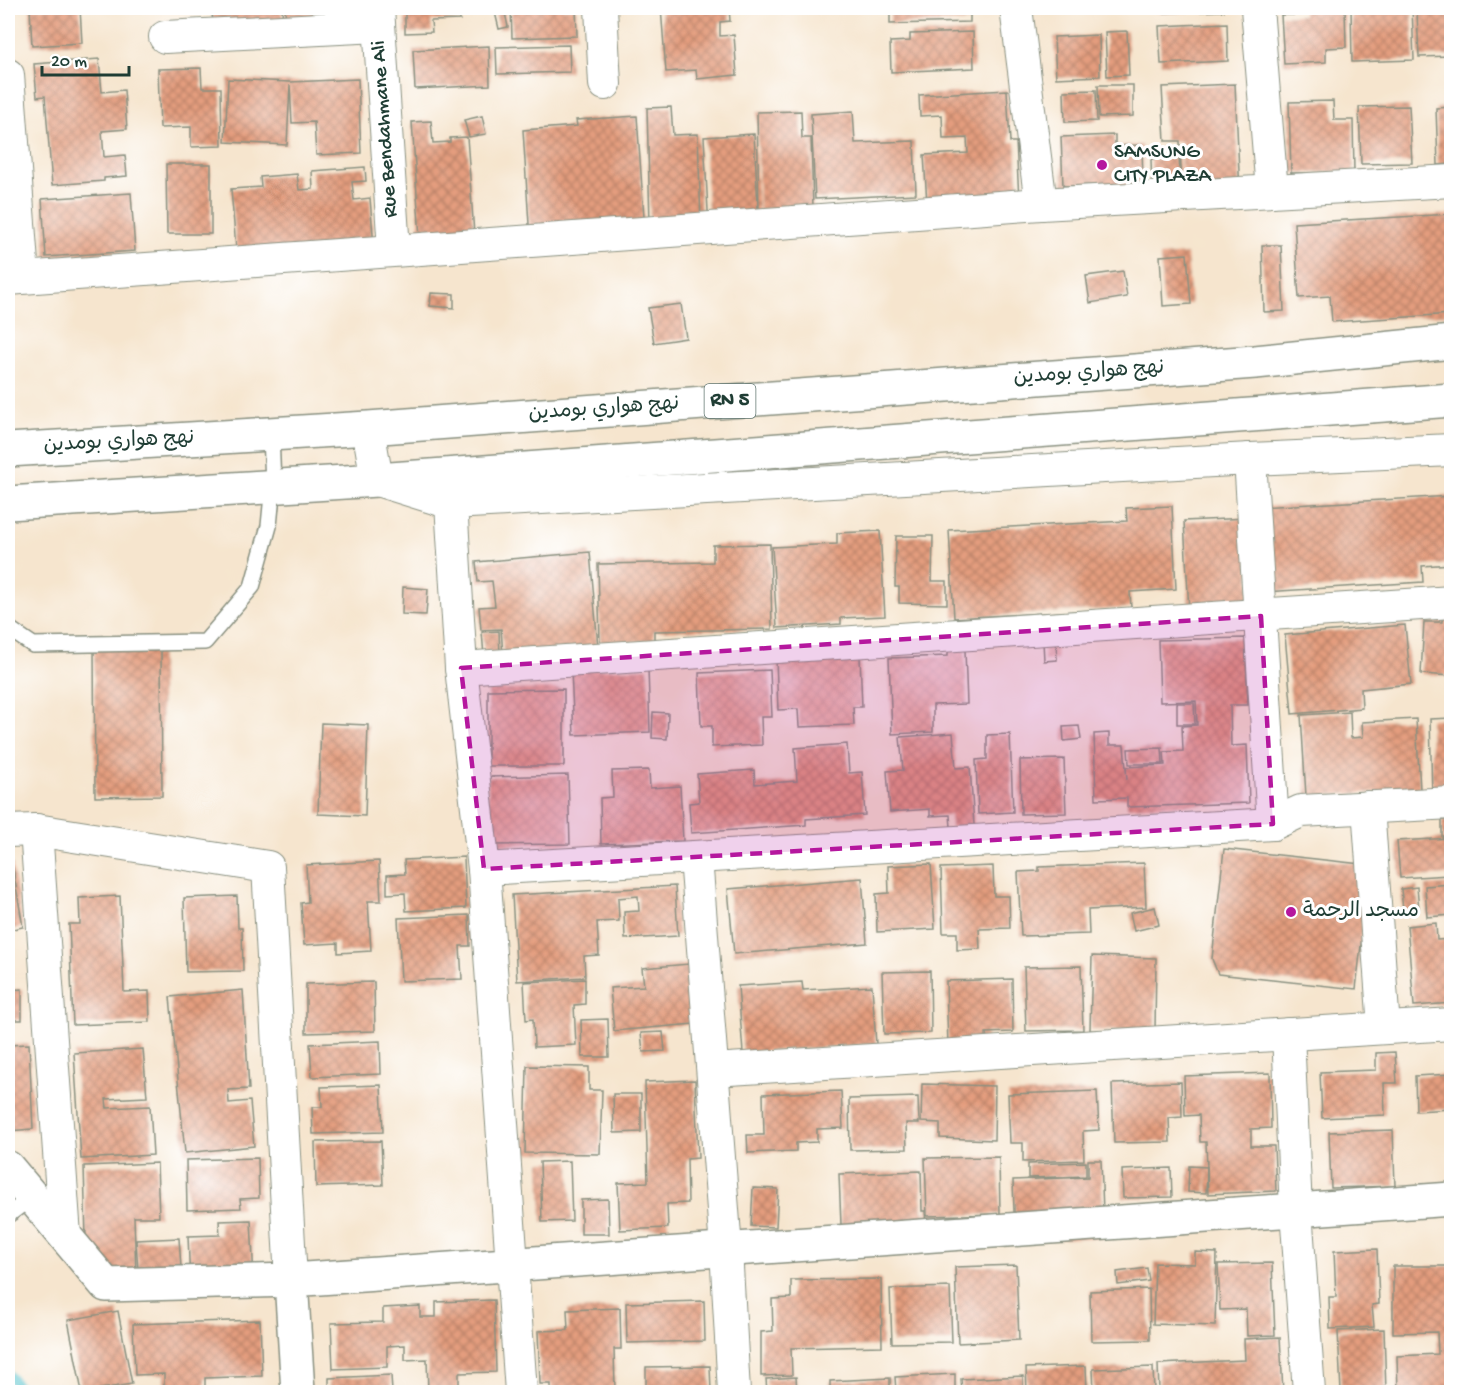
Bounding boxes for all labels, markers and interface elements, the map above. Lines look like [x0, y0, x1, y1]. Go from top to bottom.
scale bar [42, 39, 129, 77]
street label: Rue Bendahmane Ali [367, 40, 405, 218]
text: 20 m [51, 52, 87, 73]
place label: SAMSUNG CITY PLAZA [1114, 141, 1212, 190]
marker: SAMSUNG CITY PLAZA [1095, 158, 1109, 172]
street label: نهج هواري بومدين [1013, 356, 1165, 392]
road number: RN 5 [704, 384, 756, 418]
street label: نهج هواري بومدين [528, 392, 680, 428]
street label: نهج هواري بومدين [43, 427, 195, 459]
place label: مسجد الرحمة [1303, 900, 1419, 925]
marker: مسجد الرحمة [1284, 905, 1298, 919]

